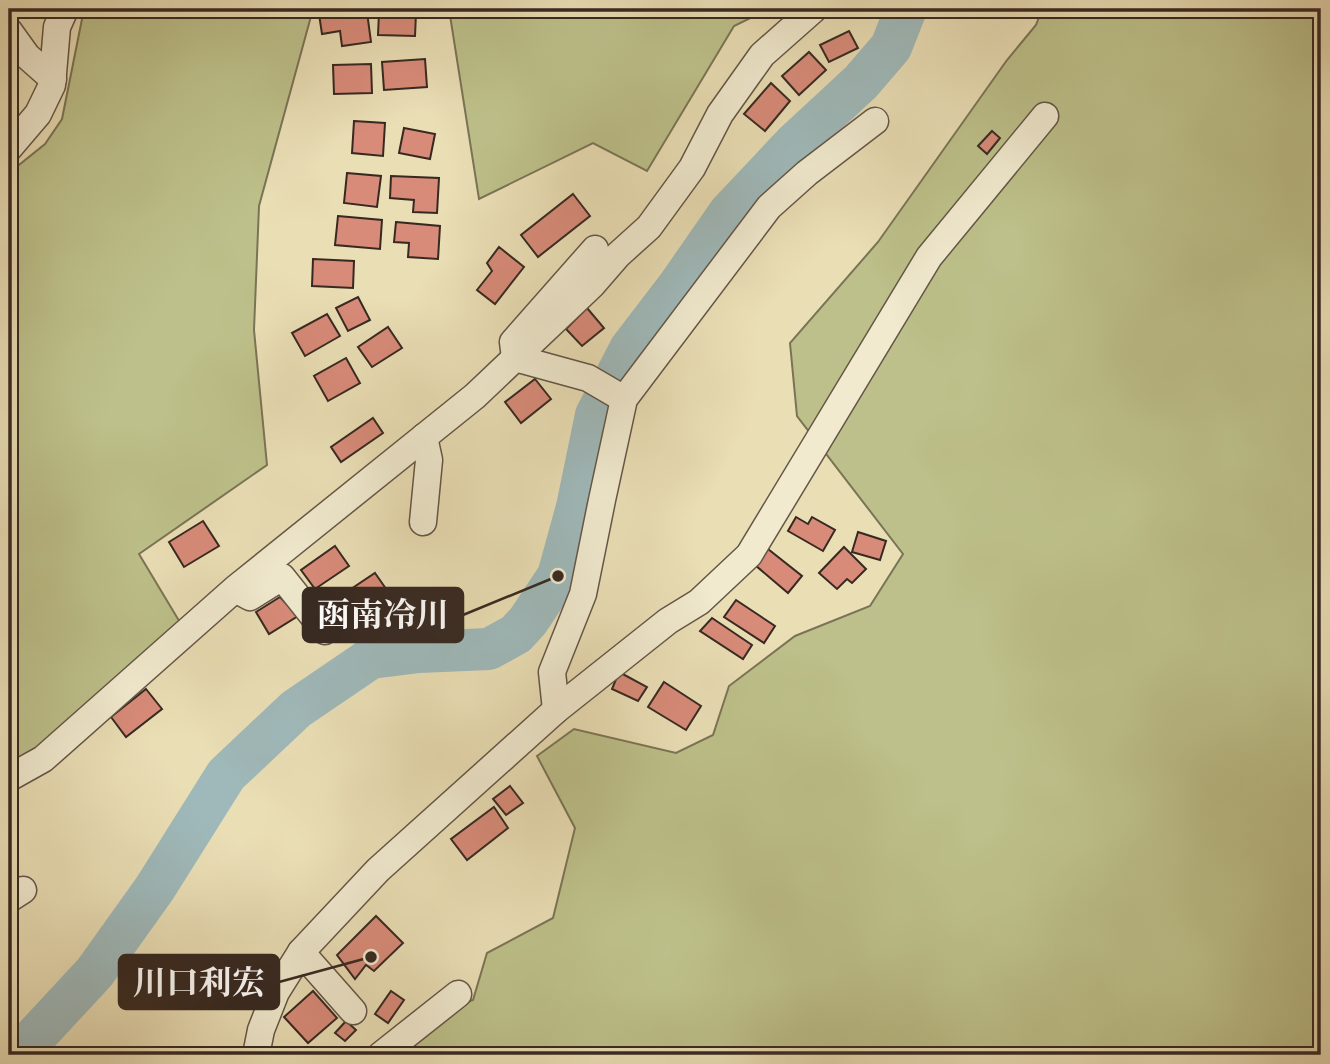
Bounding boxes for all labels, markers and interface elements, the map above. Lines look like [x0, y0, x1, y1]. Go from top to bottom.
callout: 函南冷川 [303, 588, 463, 642]
text: 函南冷川 [317, 593, 449, 636]
callout: 川口利宏 [119, 955, 279, 1009]
text: 川口利宏 [133, 961, 265, 1004]

